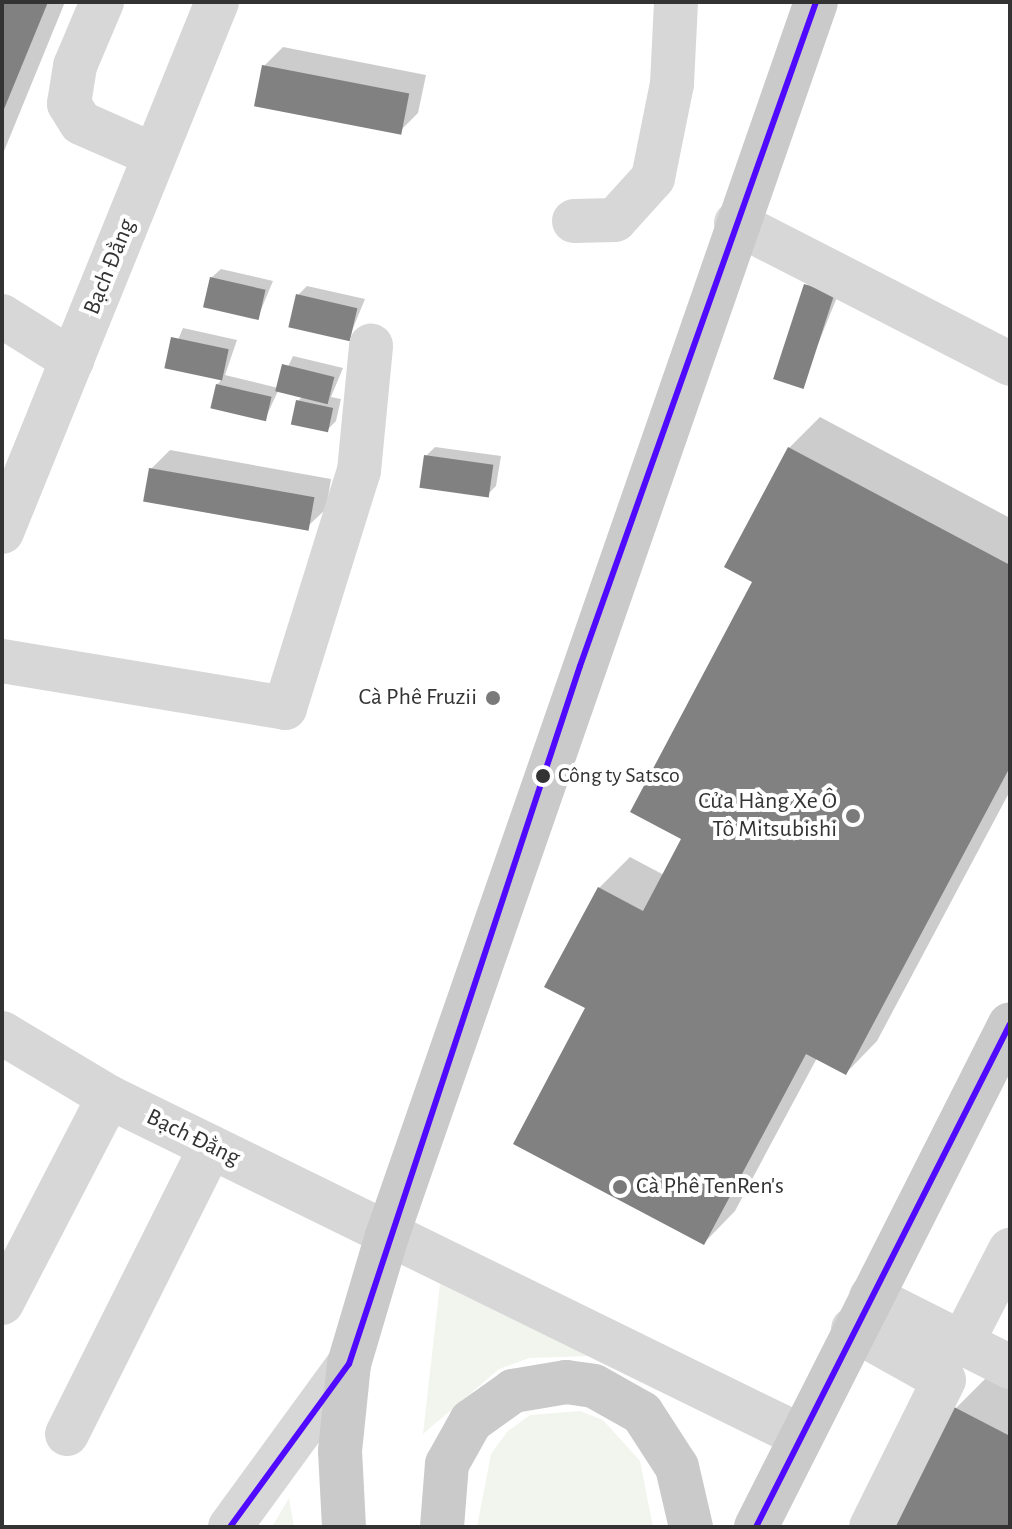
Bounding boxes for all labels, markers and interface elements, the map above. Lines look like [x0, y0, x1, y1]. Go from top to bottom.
street label: Bạch Đằng [78, 215, 142, 319]
place label: Cà Phê Fruzii [358, 684, 477, 712]
marker: Cà Phê Fruzii [484, 689, 502, 707]
place label: Công ty Satsco [558, 763, 680, 789]
marker: Công ty Satsco [535, 768, 551, 784]
place label: Cửa Hàng Xe Ô Tô Mitsubishi [698, 788, 837, 844]
marker: Cửa Hàng Xe Ô Tô Mitsubishi [844, 807, 862, 825]
street label: Bạch Đằng [141, 1103, 245, 1173]
place label: Cà Phê TenRen's [636, 1173, 784, 1201]
marker: Cà Phê TenRen's [611, 1178, 629, 1196]

